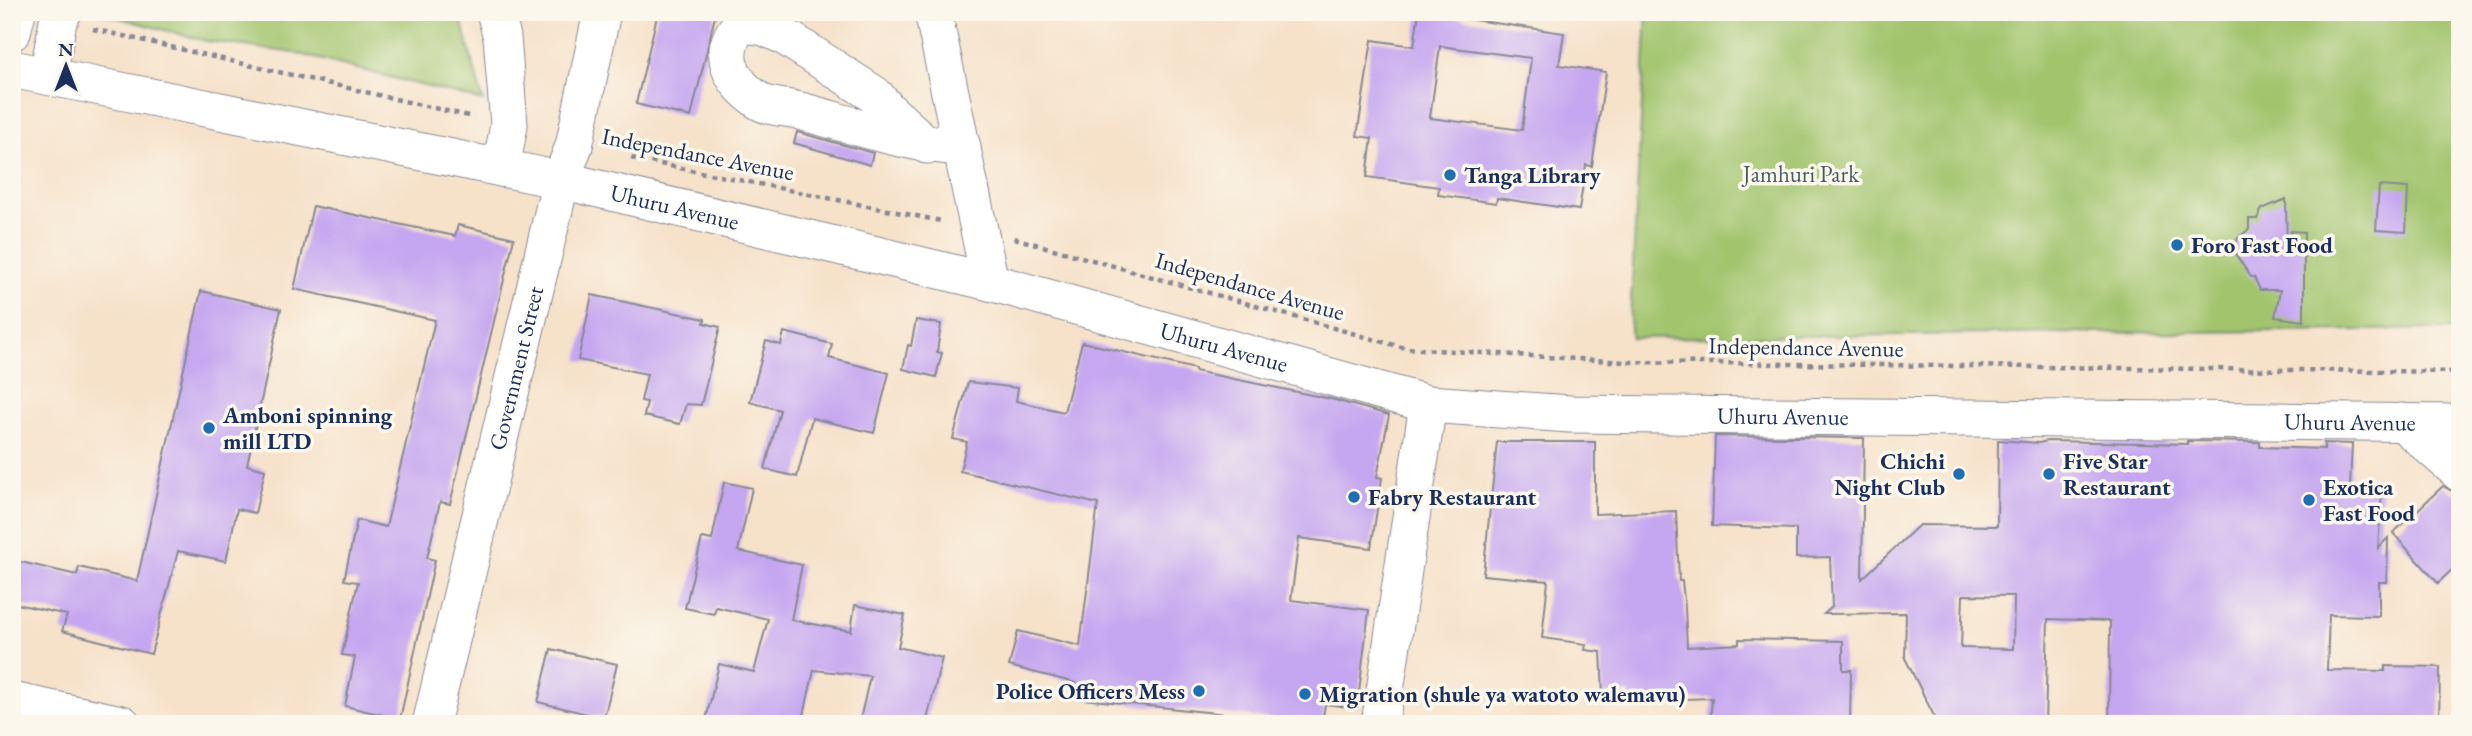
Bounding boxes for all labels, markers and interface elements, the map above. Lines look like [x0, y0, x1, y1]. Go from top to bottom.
north arrow [32, 32, 102, 102]
text: N [58, 37, 74, 62]
street label: Independance Avenue [599, 121, 797, 187]
park label: Jamhuri Park [1741, 159, 1860, 189]
place label: Tanga Library [1464, 160, 1602, 190]
marker: Tanga Library [1442, 167, 1458, 183]
street label: Uhuru Avenue [607, 177, 742, 237]
place label: Foro Fast Food [2191, 230, 2333, 260]
marker: Foro Fast Food [2169, 237, 2185, 253]
street label: Independance Avenue [1152, 245, 1348, 327]
street label: Government Street [482, 282, 550, 453]
street label: Uhuru Avenue [1157, 315, 1291, 379]
street label: Independance Avenue [1708, 330, 1904, 364]
place label: Amboni spinning mill LTD [222, 400, 393, 456]
street label: Uhuru Avenue [1717, 400, 1849, 432]
street label: Uhuru Avenue [2284, 406, 2416, 438]
marker: Amboni spinning mill LTD [201, 420, 217, 436]
place label: Chichi Night Club [1834, 446, 1945, 502]
place label: Five Star Restaurant [2063, 446, 2171, 502]
marker: Chichi Night Club [1951, 466, 1967, 482]
marker: Five Star Restaurant [2041, 466, 2057, 482]
place label: Exotica Fast Food [2323, 472, 2415, 528]
place label: Fabry Restaurant [1368, 482, 1537, 512]
marker: Fabry Restaurant [1346, 489, 1362, 505]
marker: Exotica Fast Food [2301, 492, 2317, 508]
place label: Police Officers Mess [996, 676, 1185, 706]
place label: Migration (shule ya watoto walemavu) [1319, 679, 1685, 709]
marker: Police Officers Mess [1191, 683, 1207, 699]
marker: Migration (shule ya watoto walemavu) [1297, 686, 1313, 702]

